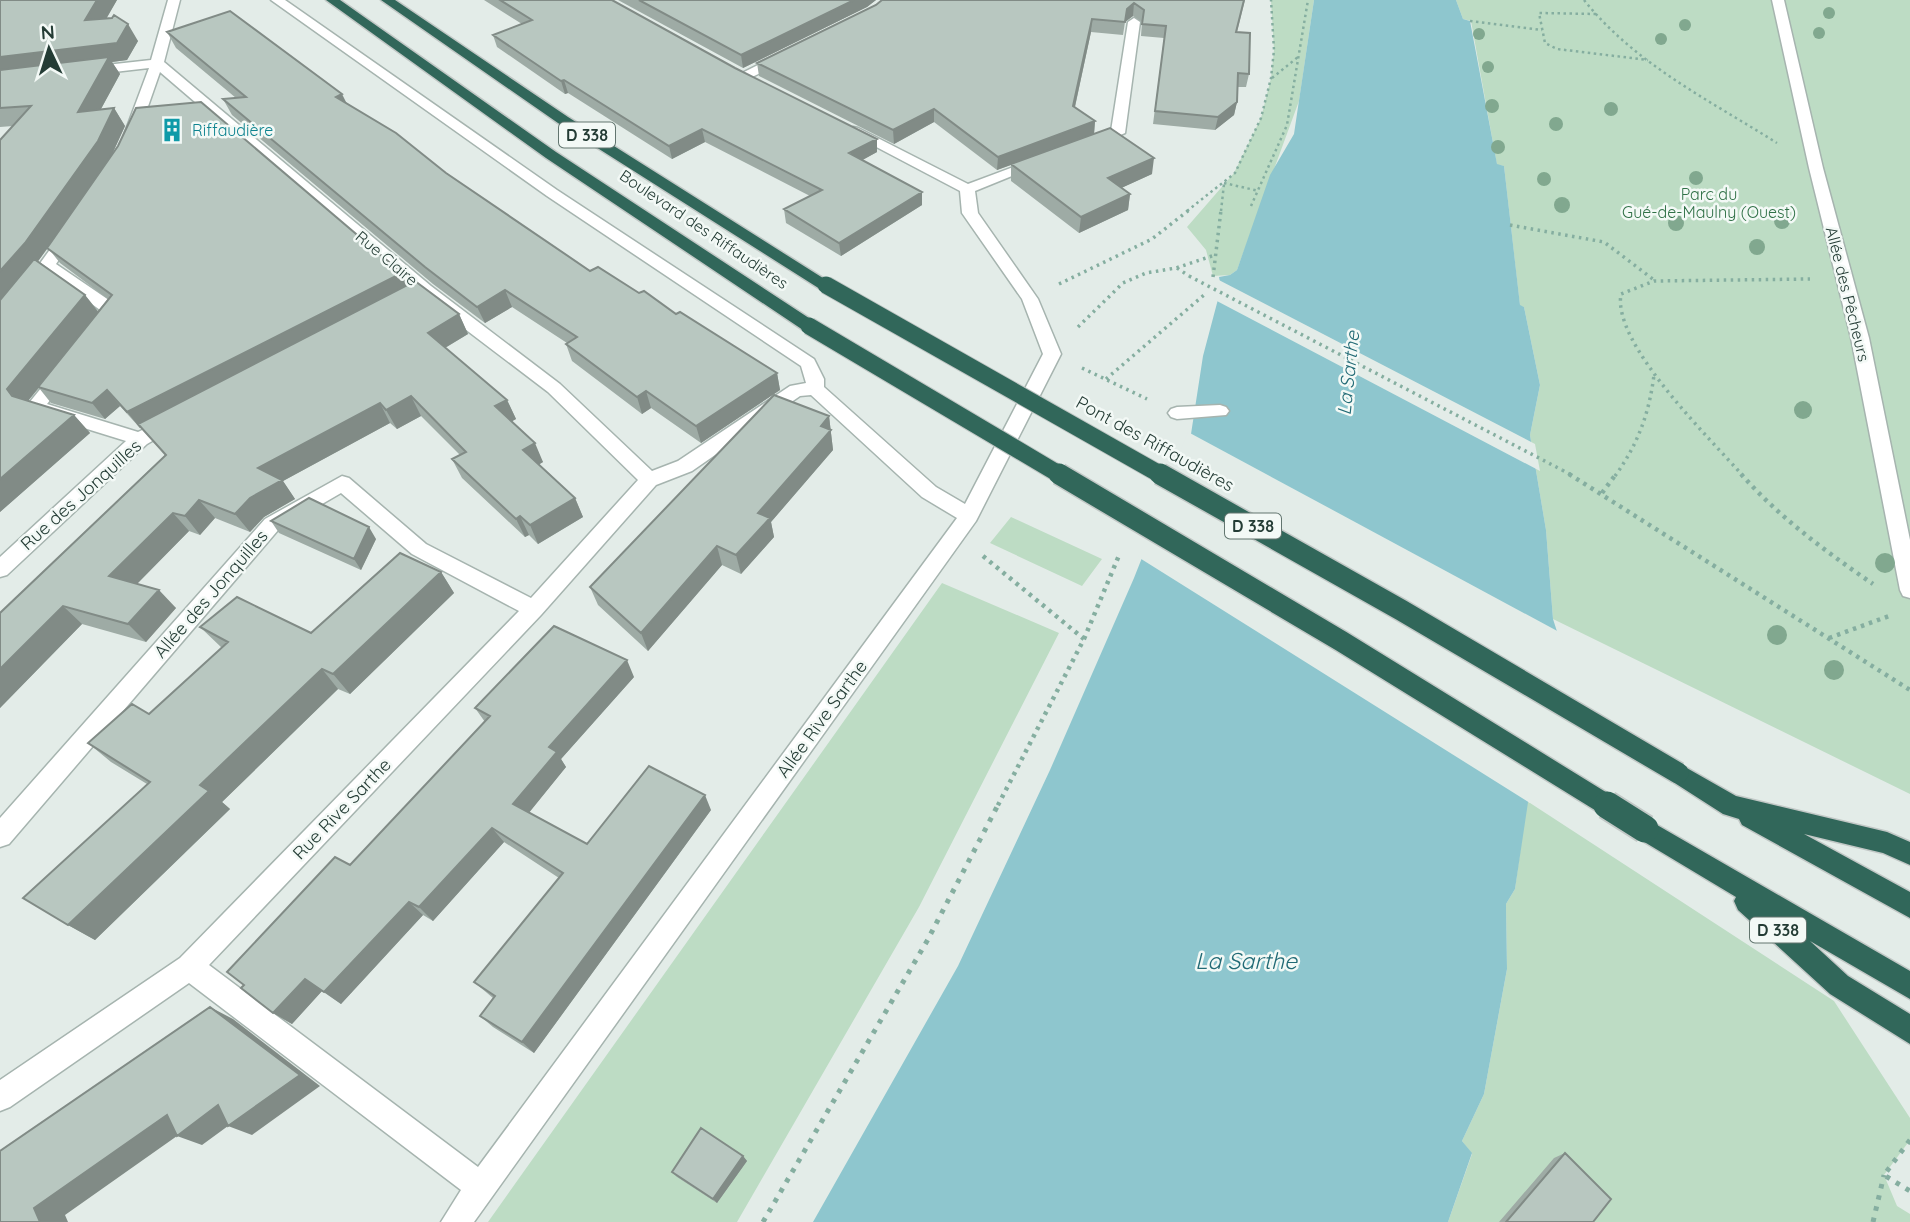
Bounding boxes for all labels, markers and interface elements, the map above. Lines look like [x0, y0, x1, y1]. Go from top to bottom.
north arrow [14, 14, 84, 84]
text: N [40, 20, 56, 44]
building icon: Riffaudière [158, 116, 186, 144]
place label: Riffaudière [192, 120, 273, 140]
road number: D 338 [559, 122, 615, 148]
street label: Boulevard des Riffaudières [616, 165, 792, 293]
park label: Parc du Gué-de-Maulny (Ouest) [1622, 184, 1796, 222]
street label: Allée des Pêcheurs [1822, 225, 1874, 363]
street label: Rue Claire [352, 226, 422, 290]
water label: La Sarthe [1332, 329, 1364, 416]
street label: Pont des Riffaudières [1072, 391, 1238, 497]
street label: Rue des Jonquilles [15, 434, 146, 555]
road number: D 338 [1225, 513, 1281, 538]
street label: Allée des Jonquilles [149, 525, 273, 663]
street label: Allée Rive Sarthe [771, 655, 872, 782]
street label: Rue Rive Sarthe [287, 753, 396, 864]
road number: D 338 [1750, 918, 1806, 942]
water label: La Sarthe [1195, 946, 1298, 975]

